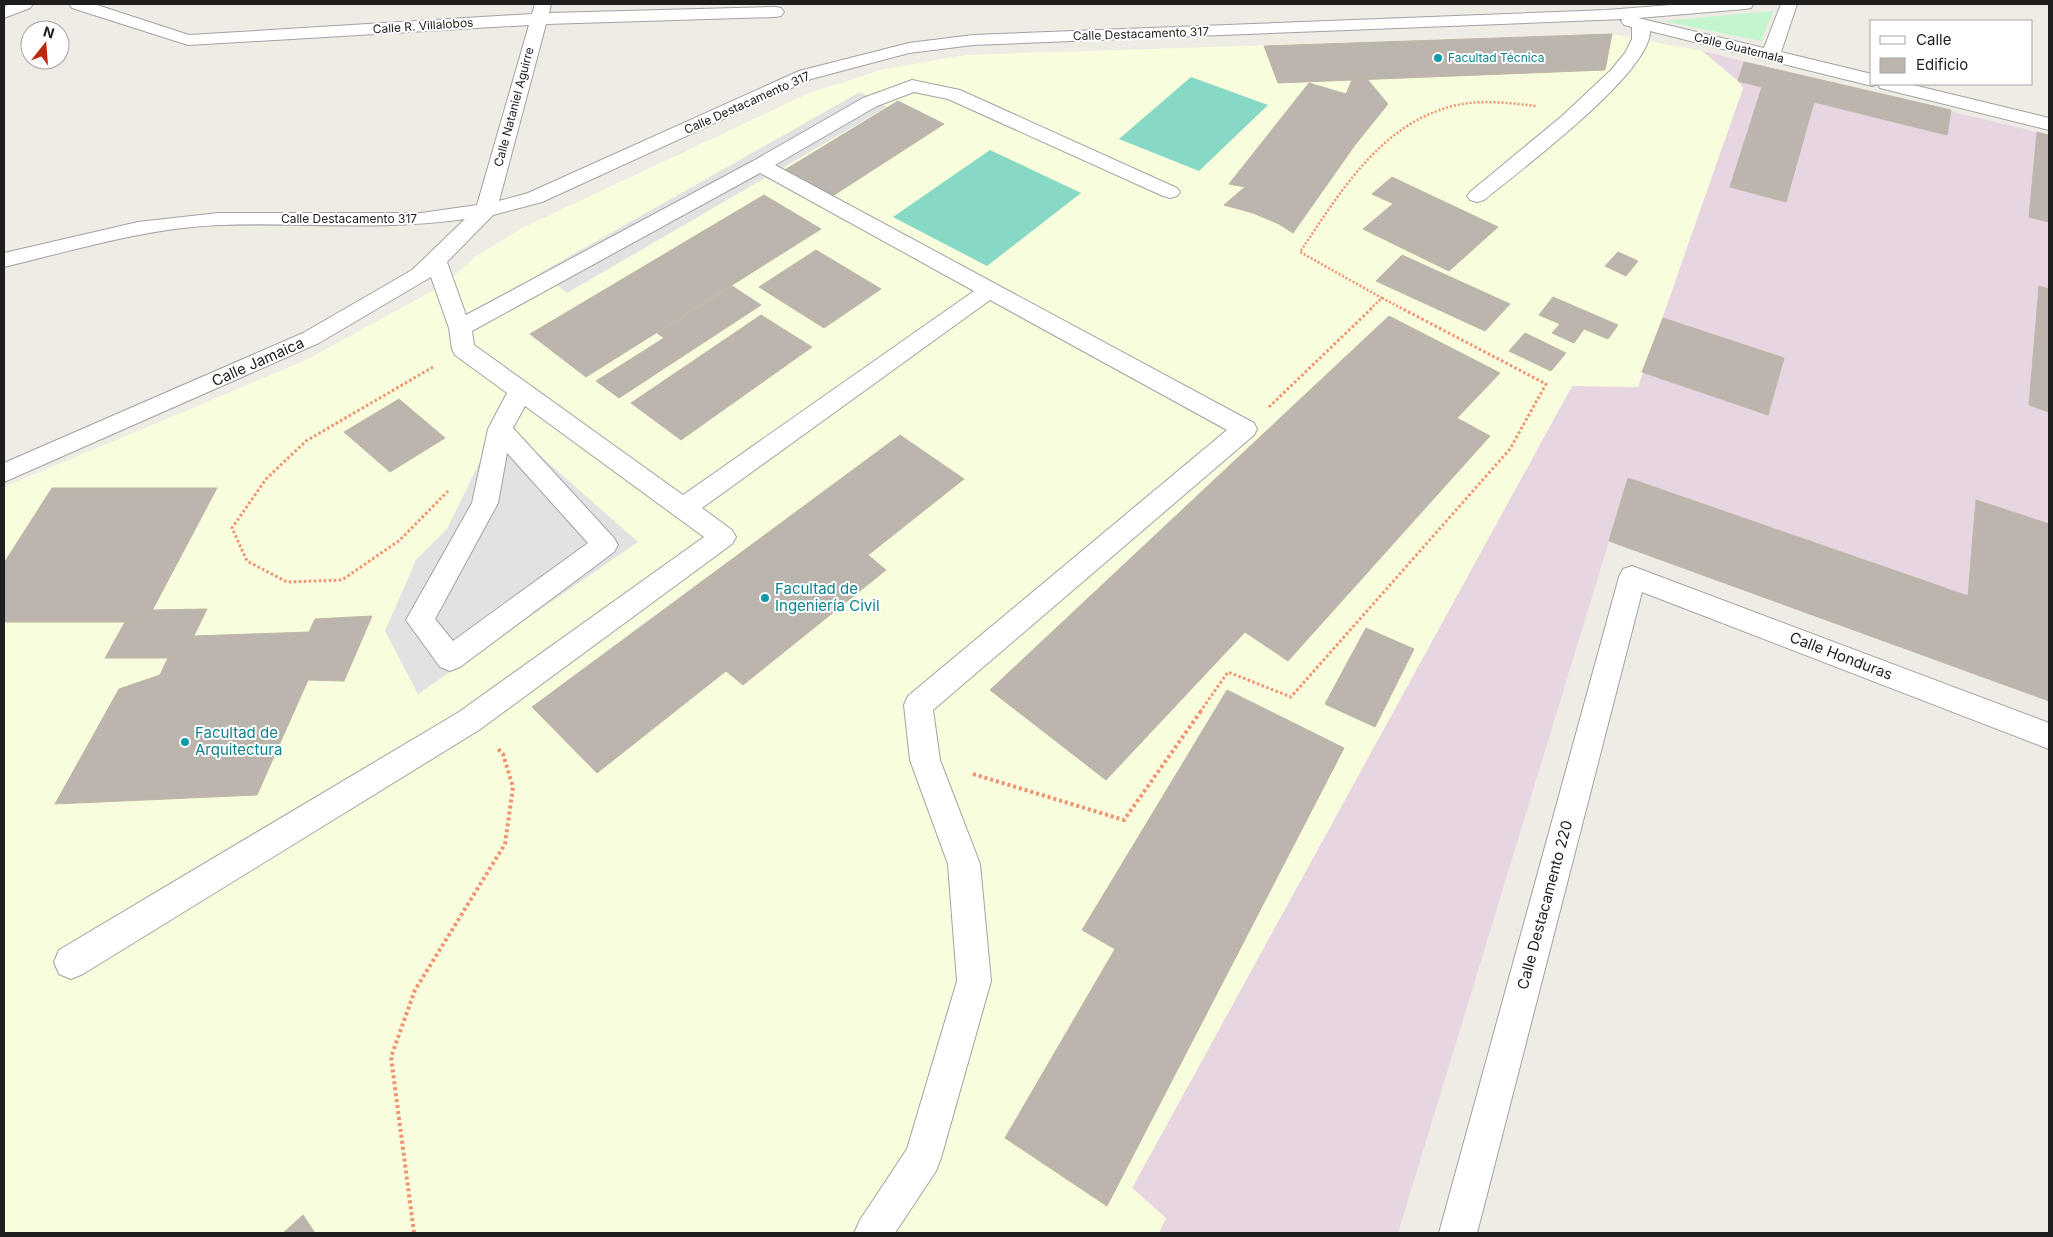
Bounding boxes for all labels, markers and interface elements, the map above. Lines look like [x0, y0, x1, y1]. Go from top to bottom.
street label: Calle R. Villalobos [372, 14, 474, 37]
north arrow [20, 20, 70, 70]
legend [1870, 20, 2033, 85]
text: N [41, 22, 57, 42]
street label: Calle Destacamento 317 [1073, 24, 1209, 43]
street label: Calle Guatemala [1693, 29, 1786, 66]
text: Calle [1916, 30, 1951, 49]
street label: Calle Nataniel Aguirre [490, 45, 537, 168]
place label: Facultad Técnica [1448, 50, 1544, 65]
marker: Facultad Técnica [1432, 52, 1444, 64]
text: Edificio [1916, 55, 1968, 74]
street label: Calle Destacamento 317 [682, 68, 812, 137]
street label: Calle Destacamento 317 [281, 211, 417, 226]
street label: Calle Jamaica [209, 333, 307, 390]
place label: Facultad de Ingeniería Civil [775, 579, 880, 615]
marker: Facultad de Ingeniería Civil [759, 592, 771, 604]
street label: Calle Honduras [1787, 627, 1895, 684]
place label: Facultad de Arquitectura [195, 723, 282, 759]
marker: Facultad de Arquitectura [179, 736, 191, 748]
street label: Calle Destacamento 220 [1513, 818, 1576, 991]

